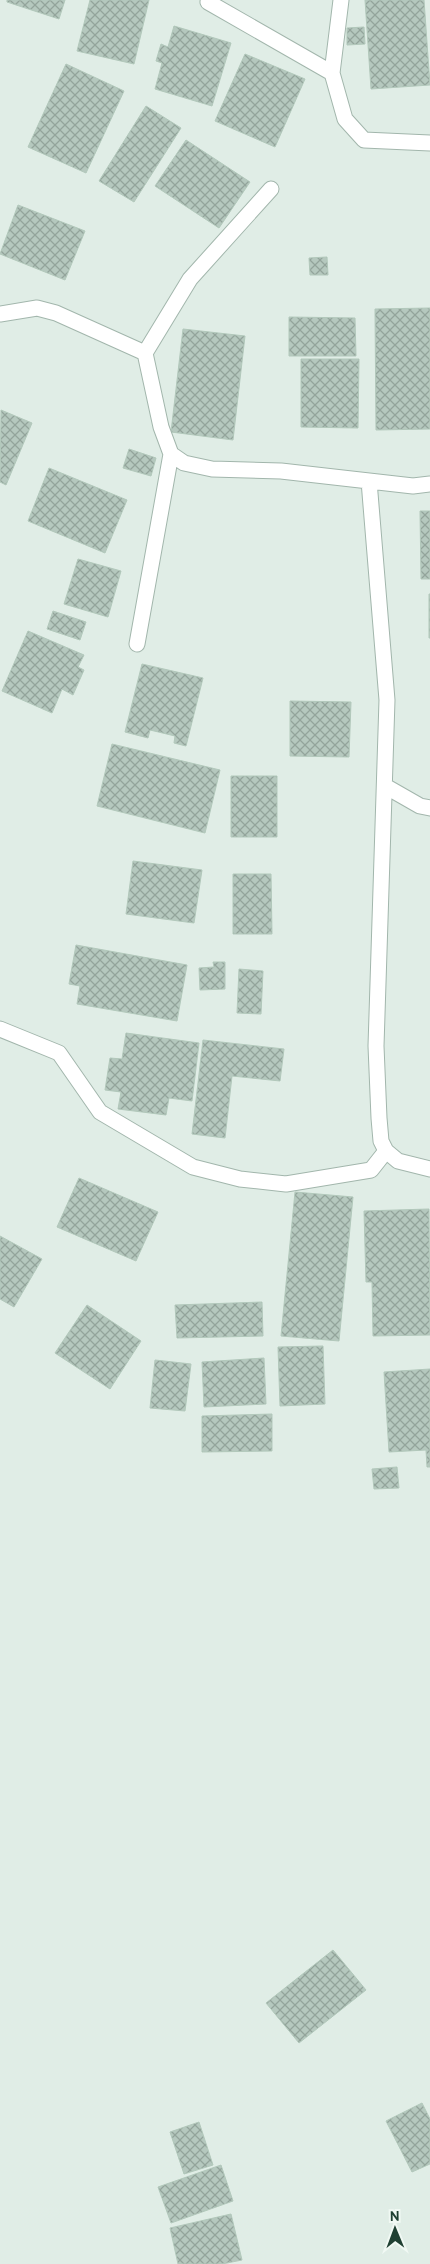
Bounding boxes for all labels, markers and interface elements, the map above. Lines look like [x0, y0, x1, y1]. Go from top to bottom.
north arrow [370, 2204, 420, 2254]
text: N [390, 2209, 400, 2226]

